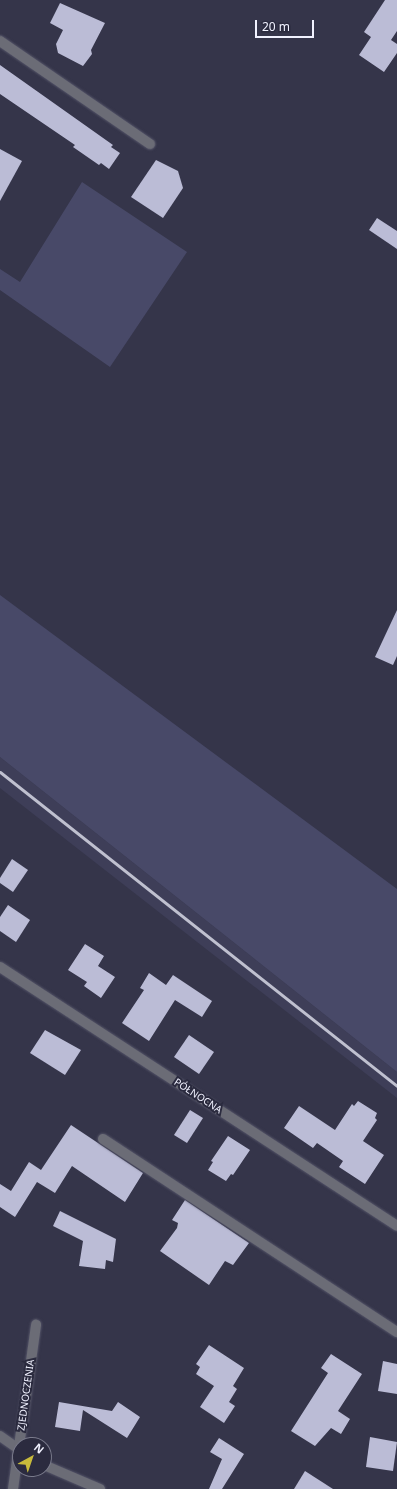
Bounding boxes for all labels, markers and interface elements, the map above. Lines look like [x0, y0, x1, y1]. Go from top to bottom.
scale bar [257, 12, 316, 38]
text: 20 m [262, 18, 290, 35]
street label: PÓŁNOCNA [172, 1076, 224, 1116]
street label: ZJEDNOCZENIA [15, 1359, 37, 1431]
north arrow [12, 1437, 52, 1477]
text: N [31, 1440, 48, 1457]

